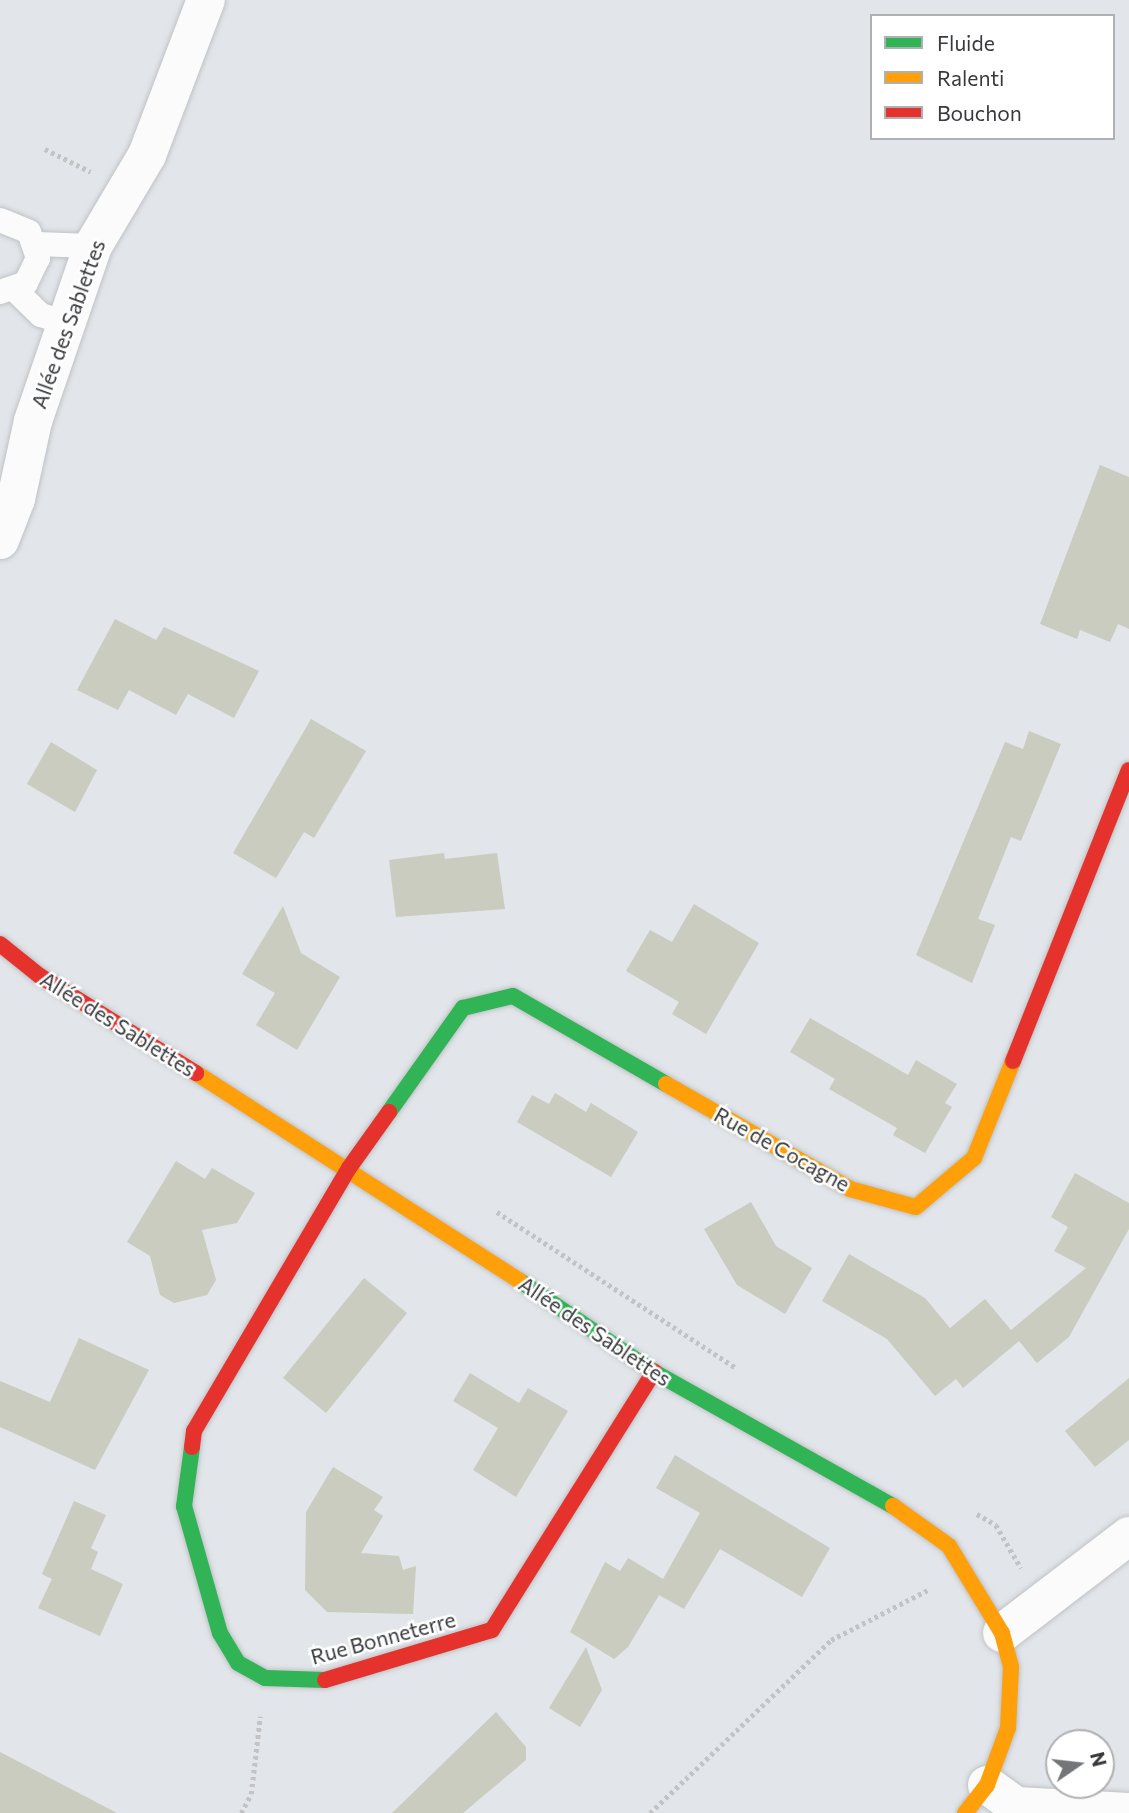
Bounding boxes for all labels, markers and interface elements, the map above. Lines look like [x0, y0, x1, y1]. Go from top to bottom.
legend [870, 14, 1115, 140]
text: Fluide [937, 30, 995, 55]
text: Ralenti [937, 65, 1004, 90]
text: Bouchon [937, 100, 1022, 125]
street label: Allée des Sablettes [26, 236, 110, 412]
street label: Allée des Sablettes [36, 966, 200, 1082]
street label: Rue de Cocagne [710, 1101, 854, 1197]
street label: Allée des Sablettes [514, 1271, 676, 1391]
street label: Rue Bonneterre [308, 1607, 458, 1669]
north arrow [1045, 1729, 1115, 1799]
text: N [1086, 1750, 1112, 1769]

